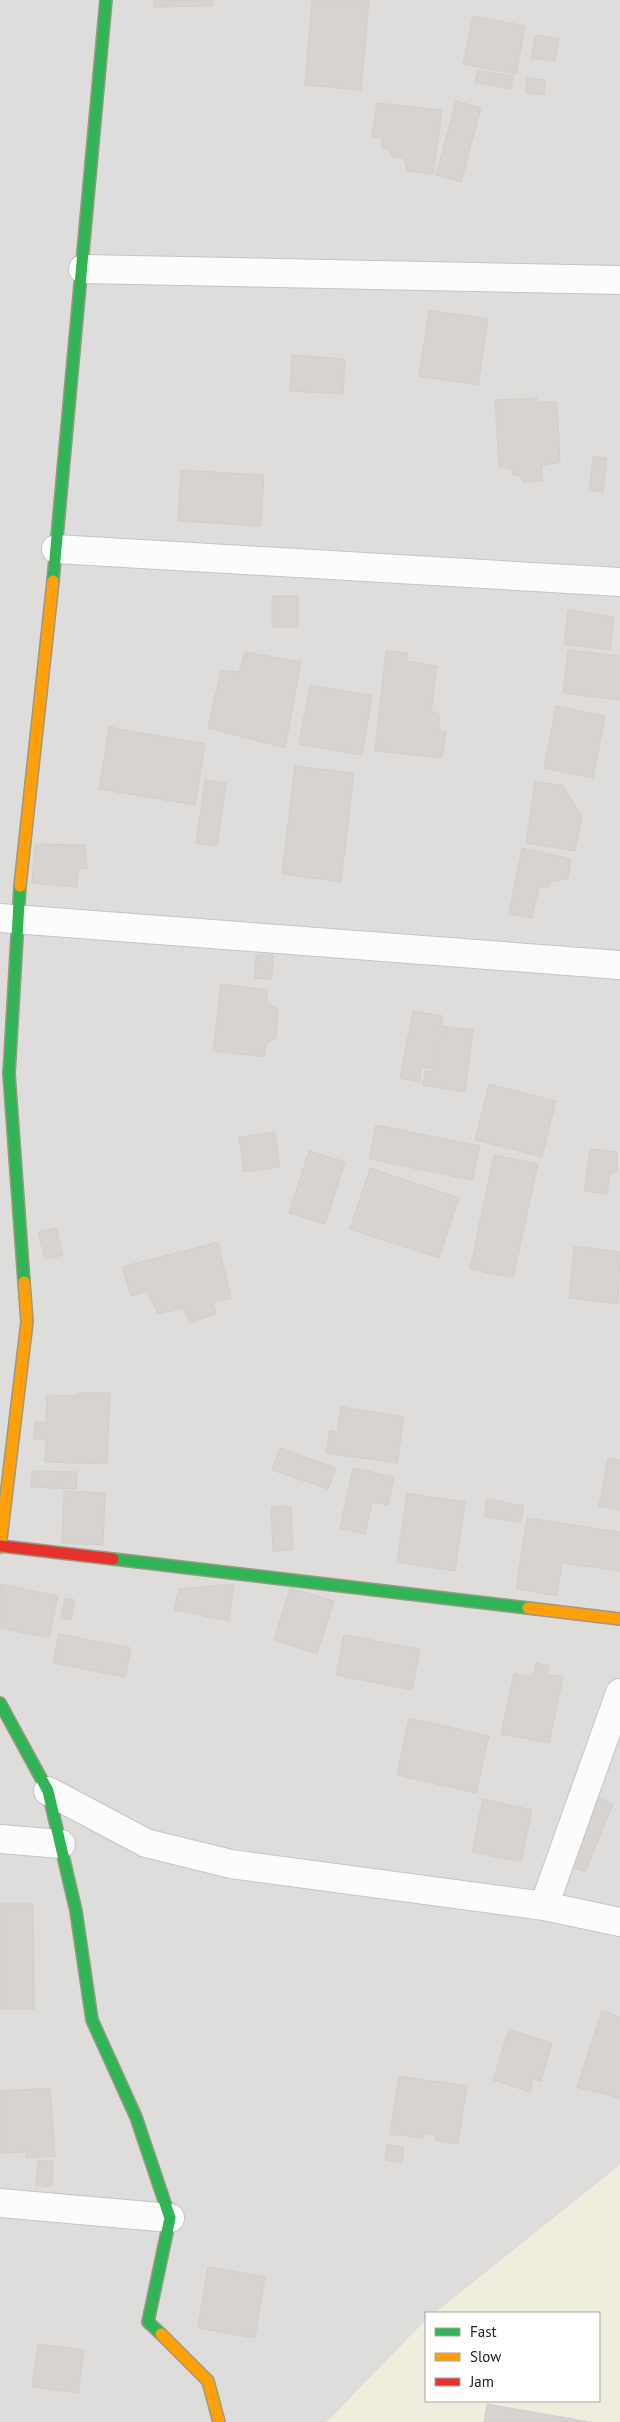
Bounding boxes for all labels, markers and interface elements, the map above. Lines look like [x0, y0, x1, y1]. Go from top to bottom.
legend [425, 2312, 600, 2402]
text: Fast [470, 2322, 497, 2341]
text: Slow [470, 2347, 501, 2366]
text: Jam [469, 2372, 494, 2391]

